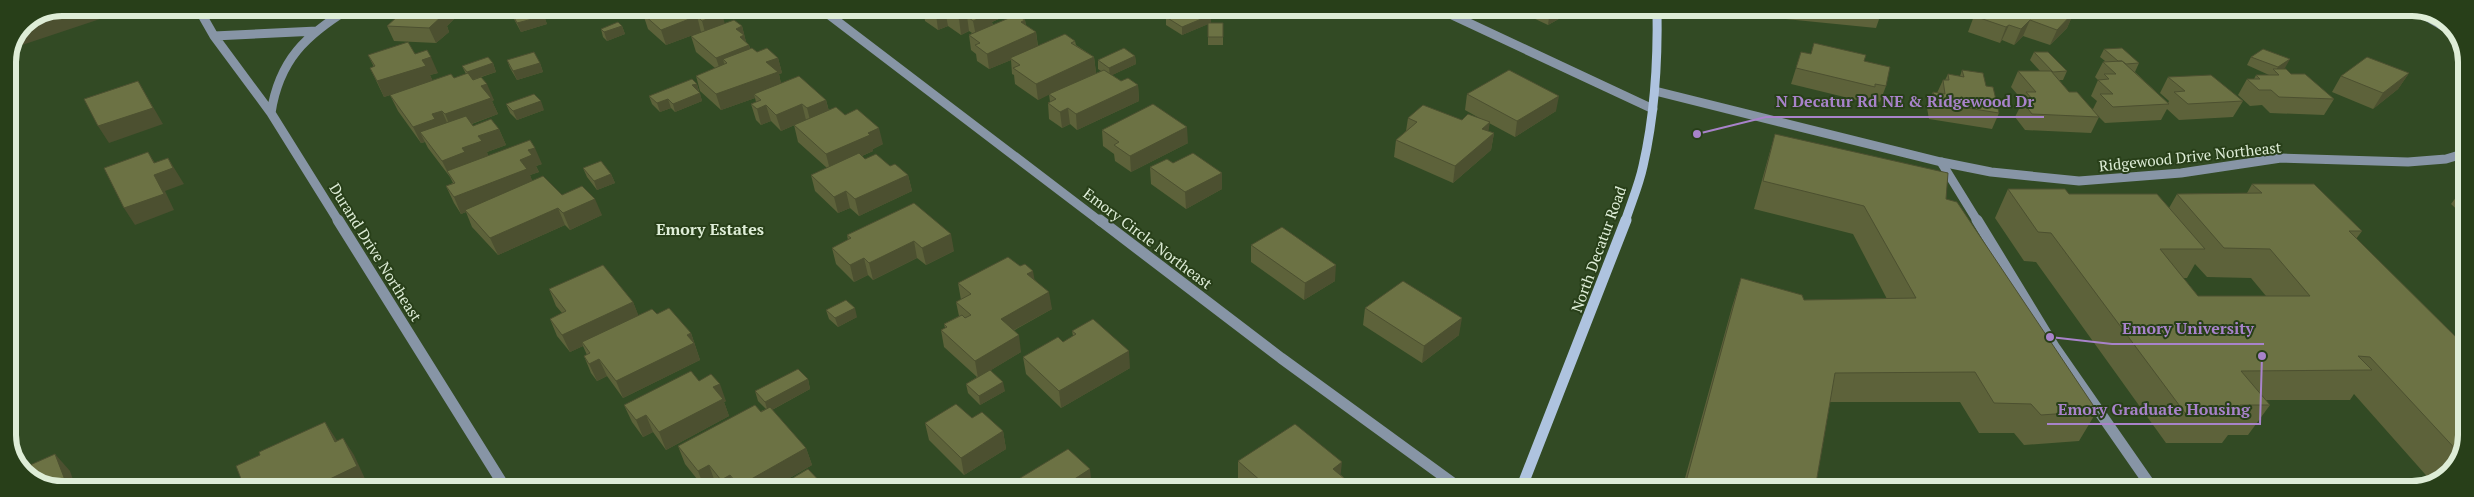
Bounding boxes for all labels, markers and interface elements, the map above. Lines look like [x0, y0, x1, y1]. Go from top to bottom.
callout: N Decatur Rd NE & Ridgewood Dr [1766, 86, 2044, 117]
text: N Decatur Rd NE & Ridgewood Dr [1776, 90, 2034, 112]
street label: Ridgewood Drive Northeast [2098, 136, 2283, 176]
street label: Durand Drive Northeast [325, 179, 427, 325]
street label: Emory Circle Northeast [1080, 183, 1217, 293]
street label: North Decatur Road [1566, 183, 1630, 315]
district label: Emory Estates [656, 218, 764, 240]
callout: Emory University [2112, 313, 2264, 344]
text: Emory University [2122, 317, 2255, 339]
callout: Emory Graduate Housing [2047, 393, 2260, 424]
text: Emory Graduate Housing [2058, 398, 2251, 420]

